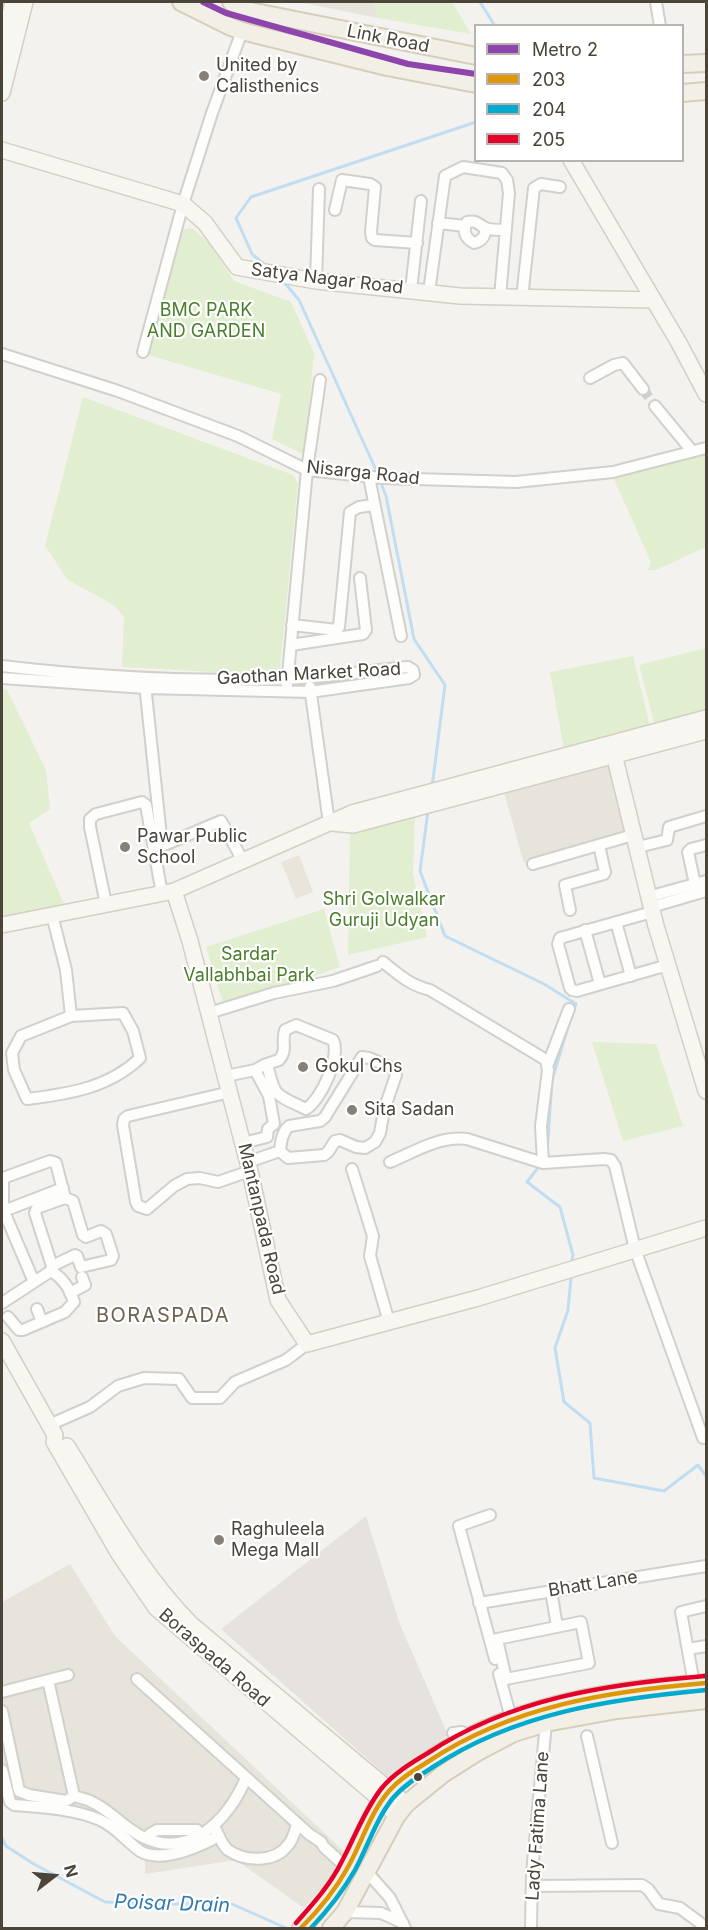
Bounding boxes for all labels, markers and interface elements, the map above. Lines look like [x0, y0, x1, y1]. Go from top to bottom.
street label: Link Road [345, 20, 431, 58]
legend [474, 24, 684, 162]
text: Metro 2 [532, 39, 598, 60]
place label: United by Calisthenics [216, 55, 319, 98]
marker: United by Calisthenics [197, 69, 211, 83]
text: 203 [532, 69, 565, 90]
text: 204 [532, 99, 566, 120]
text: 205 [532, 129, 565, 150]
street label: Satya Nagar Road [250, 259, 404, 299]
park label: BMC PARK AND GARDEN [147, 300, 265, 342]
street label: Nisarga Road [305, 456, 421, 490]
street label: Gaothan Market Road [216, 658, 402, 690]
place label: Pawar Public School [137, 826, 247, 868]
marker: Pawar Public School [118, 840, 132, 854]
park label: Shri Golwalkar Guruji Udyan [322, 889, 446, 932]
park label: Sardar Vallabhbai Park [183, 944, 315, 986]
place label: Gokul Chs [315, 1056, 402, 1078]
marker: Gokul Chs [296, 1060, 310, 1074]
place label: Sita Sadan [364, 1099, 454, 1121]
marker: Sita Sadan [345, 1103, 359, 1117]
street label: Mantanpada Road [233, 1141, 289, 1297]
district label: BORASPADA [96, 1304, 230, 1328]
place label: Raghuleela Mega Mall [231, 1519, 325, 1562]
marker: Raghuleela Mega Mall [212, 1533, 226, 1547]
street label: Bhatt Lane [547, 1566, 639, 1602]
street label: Boraspada Road [154, 1604, 274, 1712]
street label: Lady Fatima Lane [522, 1751, 554, 1901]
unlabelled marker [412, 1771, 424, 1783]
north arrow [24, 1846, 84, 1906]
text: N [60, 1862, 83, 1880]
water label: Poisar Drain [114, 1890, 230, 1918]

